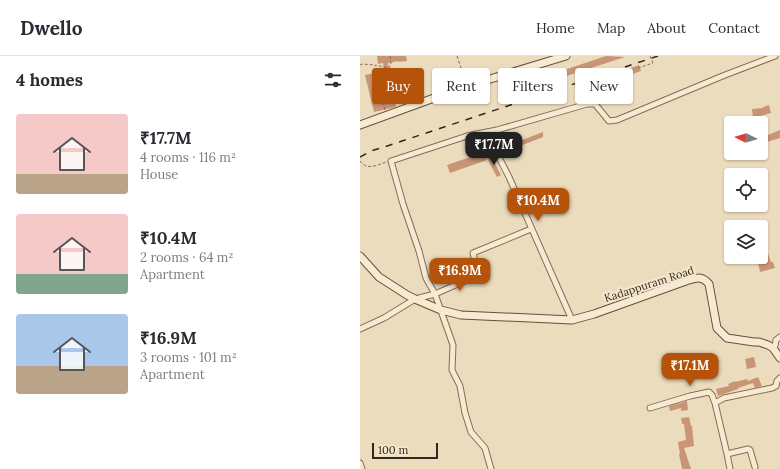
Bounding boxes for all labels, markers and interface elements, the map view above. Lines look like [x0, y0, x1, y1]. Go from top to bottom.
text: Dwello [20, 16, 82, 40]
text: Home [536, 19, 575, 37]
text: Map [597, 19, 625, 37]
text: About [647, 19, 686, 37]
text: Contact [708, 19, 760, 37]
chip: Buy [372, 68, 424, 104]
chip: Rent [432, 68, 490, 104]
chip: Filters [498, 68, 567, 104]
chip: New [575, 68, 633, 104]
text: 4 homes [16, 69, 83, 91]
icon: filters [322, 69, 344, 91]
north arrow [724, 116, 768, 160]
map controls [724, 116, 768, 264]
text: ₹17.7M [140, 127, 192, 149]
icon: home [48, 130, 96, 178]
pin: ₹17.7M [461, 132, 527, 166]
text: ₹17.7M [474, 136, 514, 153]
text: 4 rooms · 116 m² [140, 149, 236, 166]
text: House [140, 166, 178, 183]
button: locate [724, 168, 768, 212]
pin: ₹10.4M [505, 188, 571, 222]
text: ₹10.4M [516, 192, 560, 209]
button: layers [724, 220, 768, 264]
text: ₹10.4M [140, 227, 197, 249]
icon: home [48, 230, 96, 278]
text: 2 rooms · 64 m² [140, 249, 233, 266]
pin: ₹16.9M [427, 258, 493, 292]
text: ₹16.9M [438, 262, 482, 279]
street label: Kadappuram Road [602, 263, 696, 305]
text: Apartment [140, 266, 205, 283]
text: ₹16.9M [140, 327, 197, 349]
icon: home [48, 330, 96, 378]
text: 3 rooms · 101 m² [140, 349, 237, 366]
pin: ₹17.1M [657, 353, 723, 387]
text: ₹17.1M [671, 357, 709, 374]
text: Apartment [140, 366, 205, 383]
scale bar [372, 441, 438, 460]
text: 100 m [378, 443, 408, 457]

